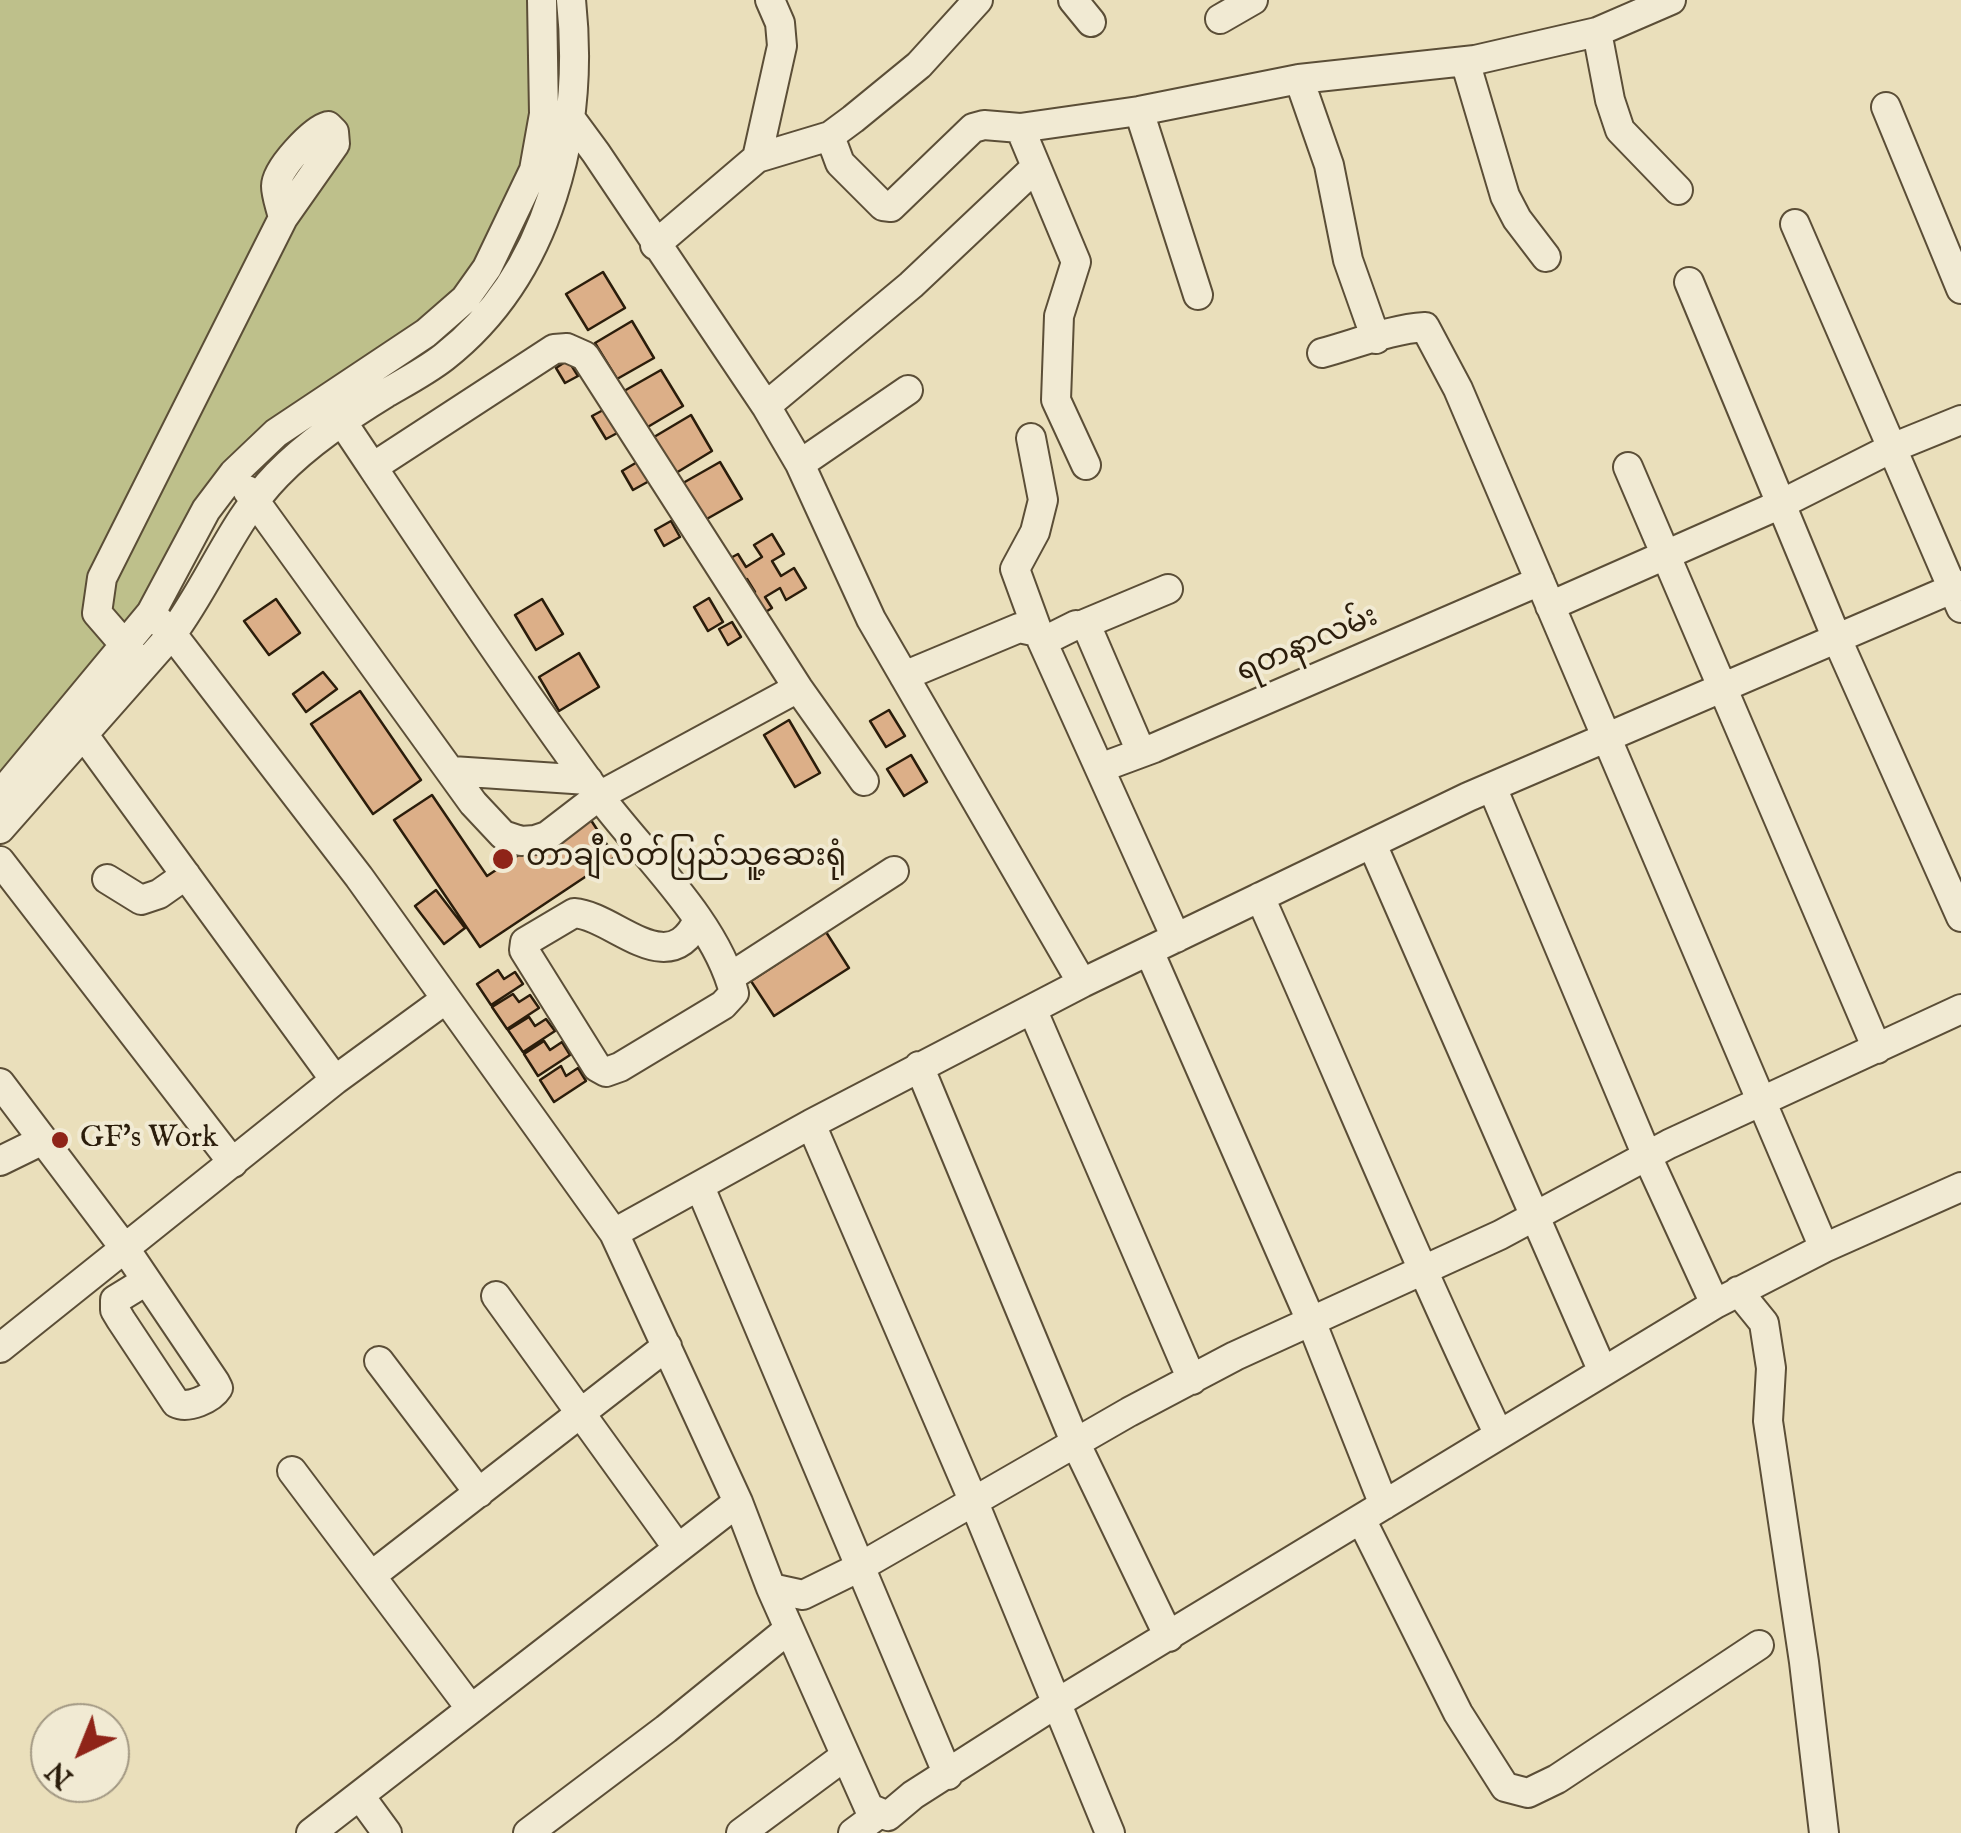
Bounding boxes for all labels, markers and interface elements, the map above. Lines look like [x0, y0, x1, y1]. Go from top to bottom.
street label: ရတနာလမ်း [1232, 600, 1384, 692]
place label: တာချီလိတ်ပြည်သူ့ဆေးရုံ [526, 841, 846, 877]
marker: တာချီလိတ်ပြည်သူ့ဆေးရုံ [490, 846, 516, 872]
place label: GF's Work [80, 1122, 218, 1158]
marker: GF's Work [49, 1129, 71, 1151]
north arrow [30, 1703, 130, 1803]
text: N [40, 1753, 81, 1795]

